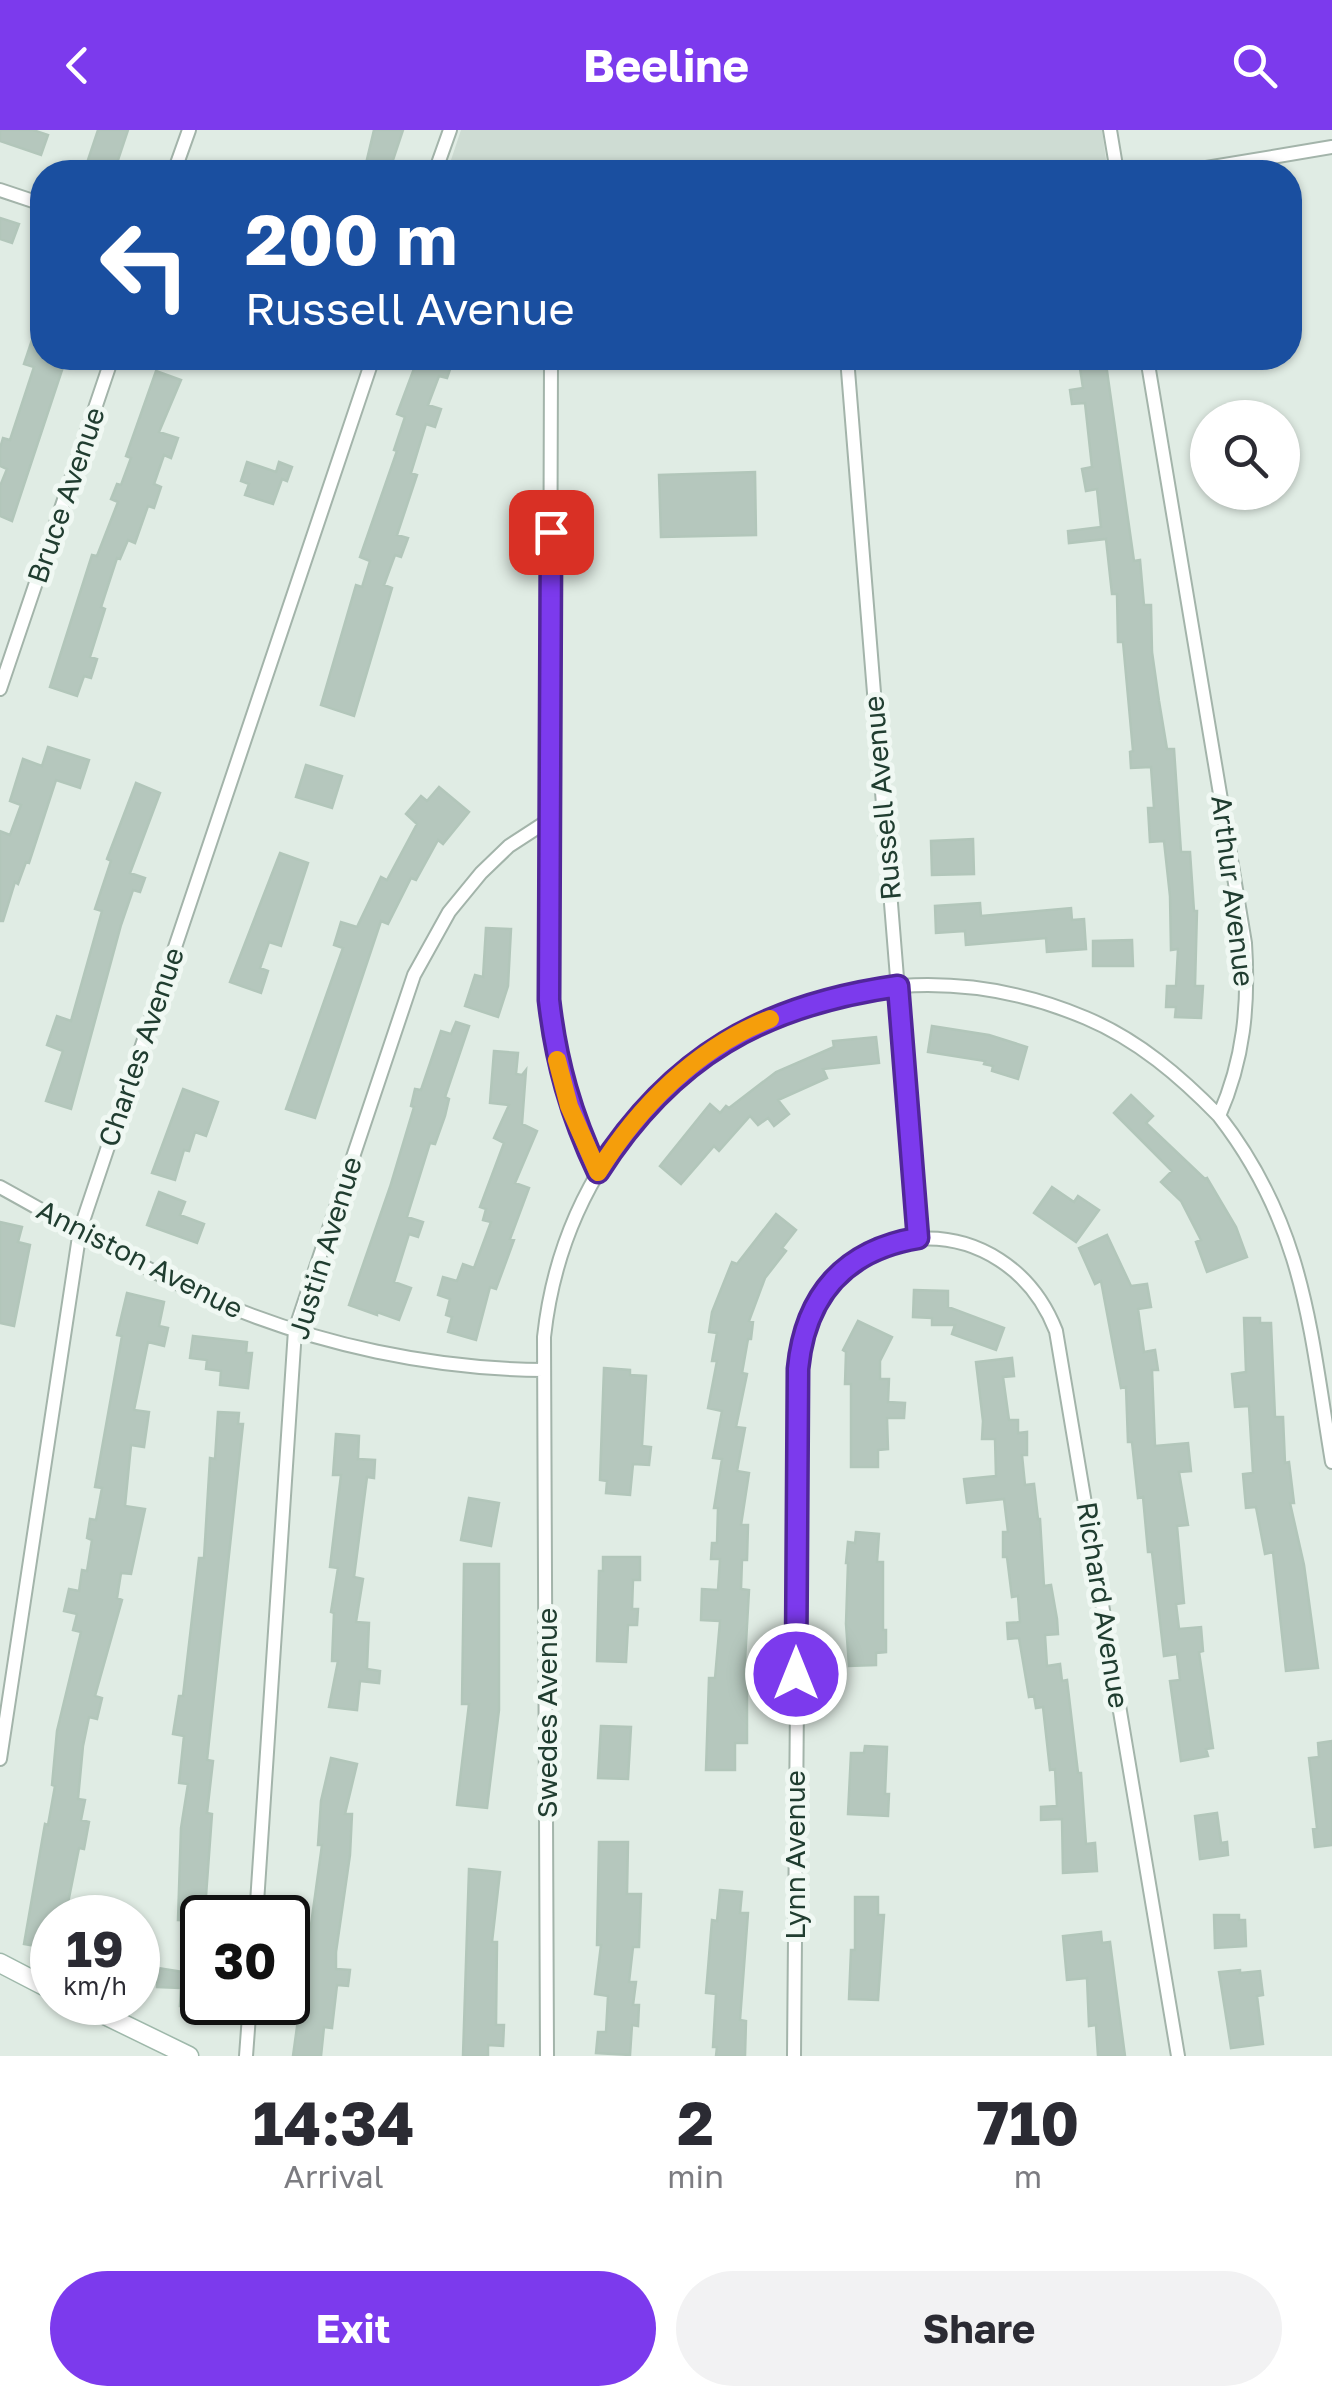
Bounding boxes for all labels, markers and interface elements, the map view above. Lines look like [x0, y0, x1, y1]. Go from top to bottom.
icon: back [50, 38, 105, 93]
text: Beeline [583, 38, 749, 92]
icon: search [1227, 38, 1282, 93]
text: 200 m [245, 196, 457, 280]
icon: left [80, 200, 210, 330]
text: Russell Avenue [245, 281, 575, 335]
map controls [1190, 400, 1300, 510]
button: search [1190, 400, 1300, 510]
street label: Bruce Avenue [20, 402, 111, 587]
pin [509, 490, 594, 575]
icon: arrive [524, 505, 579, 560]
street label: Russell Avenue [856, 694, 907, 902]
street label: Arthur Avenue [1205, 793, 1262, 988]
street label: Charles Avenue [91, 943, 190, 1151]
street label: Justin Avenue [281, 1153, 368, 1343]
street label: Anniston Avenue [32, 1192, 249, 1325]
street label: Richard Avenue [1071, 1499, 1136, 1710]
street label: Swedes Avenue [530, 1608, 563, 1818]
position arrow [744, 1622, 848, 1726]
street label: Lynn Avenue [778, 1770, 811, 1940]
speed limit sign: 30 [180, 1895, 310, 2025]
text: 19 [66, 1918, 124, 1978]
text: km/h [63, 1970, 127, 2001]
text: 14:34 [253, 2086, 414, 2158]
text: 2 [677, 2086, 714, 2158]
text: 710 [977, 2086, 1079, 2158]
text: Arrival [283, 2157, 384, 2195]
text: min [667, 2157, 724, 2195]
text: m [1014, 2157, 1042, 2195]
button: Exit [50, 2271, 656, 2386]
button: Share [676, 2271, 1282, 2386]

